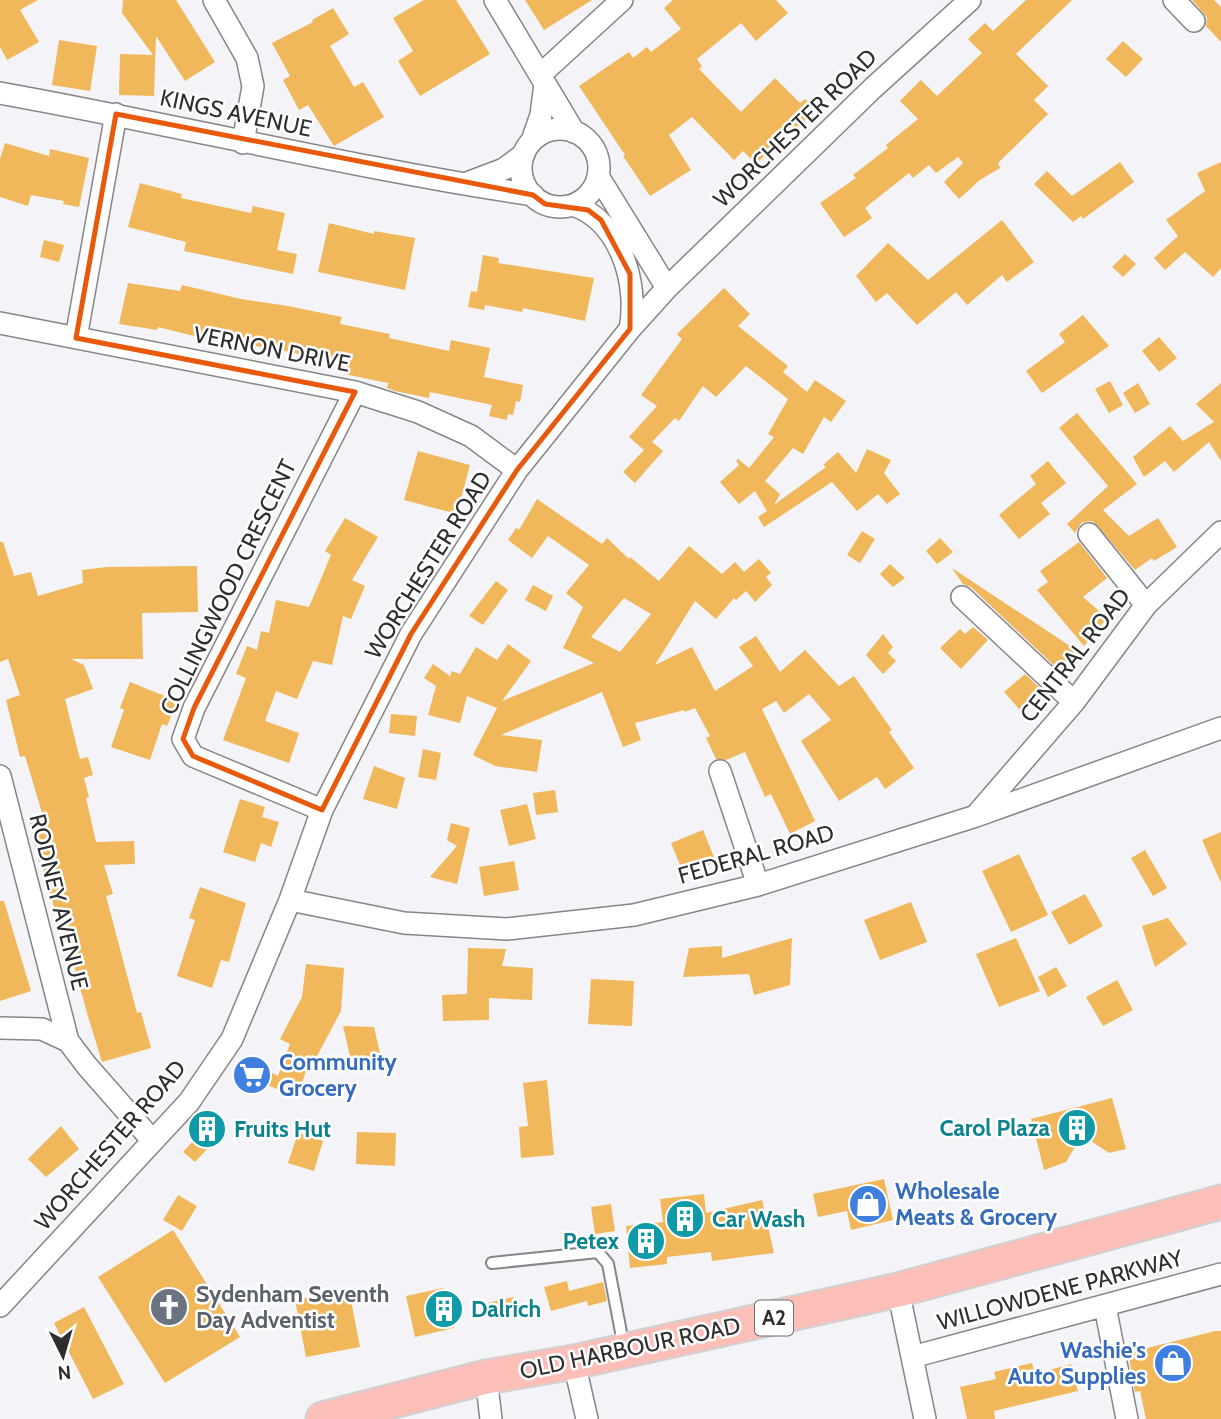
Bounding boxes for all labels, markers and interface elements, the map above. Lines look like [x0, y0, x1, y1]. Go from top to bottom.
street label: WORCHESTER ROAD [708, 43, 882, 213]
street label: KINGS AVENUE [158, 83, 314, 143]
street label: VERNON DRIVE [191, 320, 353, 378]
street label: COLLINGWOOD CRESCENT [154, 455, 302, 719]
street label: WORCHESTER ROAD [359, 466, 497, 664]
street label: CENTRAL ROAD [1014, 582, 1136, 728]
street label: RODNEY AVENUE [24, 811, 94, 993]
street label: FEDERAL ROAD [675, 818, 837, 890]
place label: Community Grocery [279, 1048, 398, 1102]
street label: WORCHESTER ROAD [29, 1054, 191, 1236]
supermarket icon: Community Grocery [231, 1054, 273, 1096]
building icon: Carol Plaza [1056, 1107, 1098, 1149]
building icon: Fruits Hut [186, 1108, 228, 1150]
place label: Carol Plaza [939, 1114, 1051, 1142]
place label: Fruits Hut [234, 1115, 331, 1143]
place label: Wholesale Meats & Grocery [895, 1177, 1058, 1231]
shop icon: Wholesale Meats & Grocery [847, 1183, 889, 1225]
building icon: Car Wash [664, 1198, 706, 1240]
place label: Car Wash [712, 1205, 805, 1233]
building icon: Petex [625, 1220, 667, 1262]
place label: Petex [563, 1227, 620, 1255]
street label: WILLOWDENE PARKWAY [934, 1244, 1187, 1336]
place label: Sydenham Seventh Day Adventist [196, 1280, 389, 1334]
church icon: Sydenham Seventh Day Adventist [148, 1286, 190, 1328]
building icon: Dalrich [423, 1288, 465, 1330]
place label: Dalrich [471, 1295, 541, 1323]
road number: A2 [755, 1300, 793, 1336]
street label: OLD HARBOUR ROAD [517, 1311, 743, 1385]
north arrow [28, 1321, 98, 1391]
place label: Washie's Auto Supplies [1008, 1336, 1146, 1390]
shop icon: Washie's Auto Supplies [1152, 1342, 1194, 1384]
text: N [57, 1360, 72, 1384]

